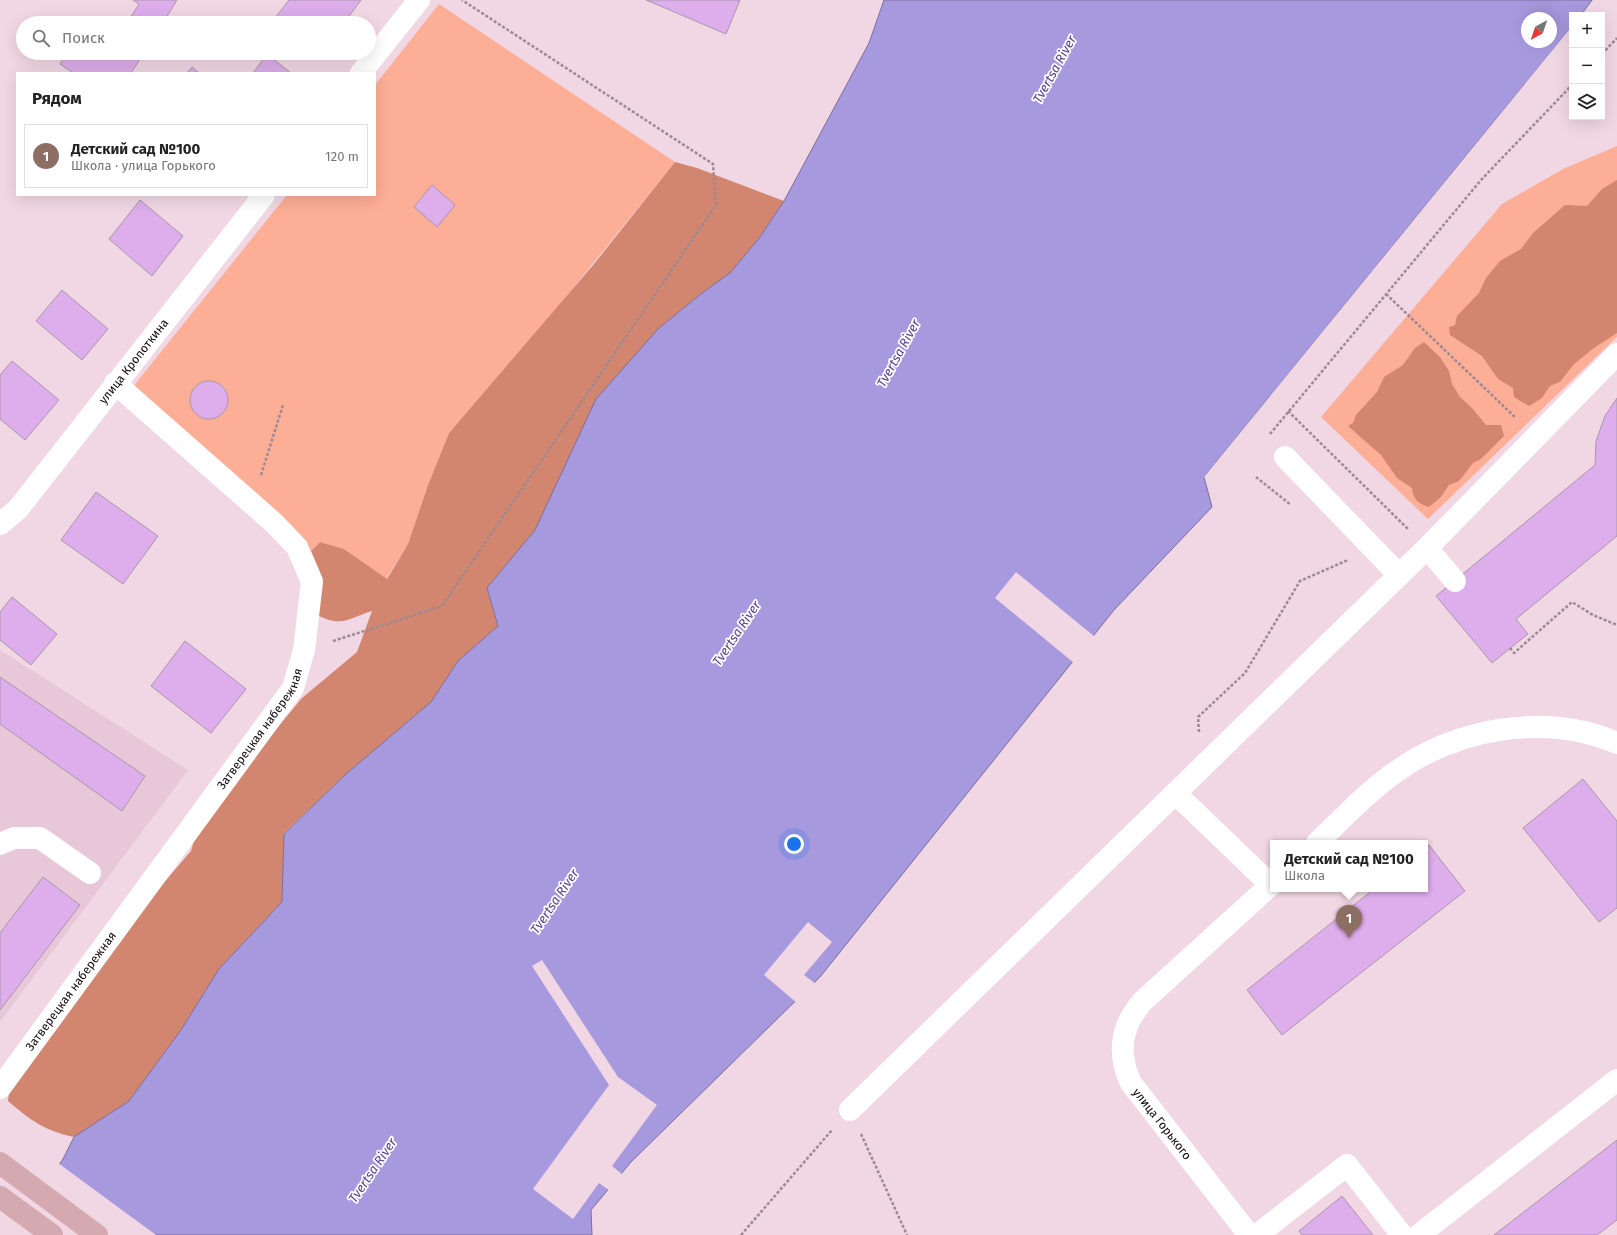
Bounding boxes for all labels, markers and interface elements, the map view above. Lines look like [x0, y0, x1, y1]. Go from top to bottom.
north arrow [1521, 12, 1557, 48]
map controls [1569, 12, 1605, 120]
button: + [1569, 12, 1605, 48]
search box [16, 16, 376, 60]
icon: search [30, 27, 52, 49]
text: Поиск [62, 29, 105, 47]
water label: Tvertsa River [1030, 32, 1080, 106]
button: − [1569, 48, 1605, 84]
button: layers [1569, 84, 1605, 120]
text: Рядом [32, 88, 82, 109]
text: Детский сад №100 [71, 140, 200, 158]
text: 1 [43, 149, 49, 164]
text: 120 m [325, 149, 359, 164]
text: Школа · улица Горького [71, 158, 216, 173]
street label: улица Кропоткина [96, 316, 171, 407]
water label: Tvertsa River [874, 316, 924, 390]
water label: Tvertsa River [709, 597, 764, 668]
street label: Затверецкая набережная [214, 667, 305, 792]
your location [784, 834, 804, 854]
popup [1270, 840, 1428, 892]
text: Детский сад №100 [1284, 850, 1414, 868]
water label: Tvertsa River [527, 865, 582, 936]
text: Школа [1284, 868, 1325, 883]
pin: 1 [1336, 905, 1362, 938]
street label: Затверецкая набережная [23, 929, 119, 1053]
street label: улица Горького [1130, 1085, 1194, 1163]
water label: Tvertsa River [345, 1134, 400, 1205]

